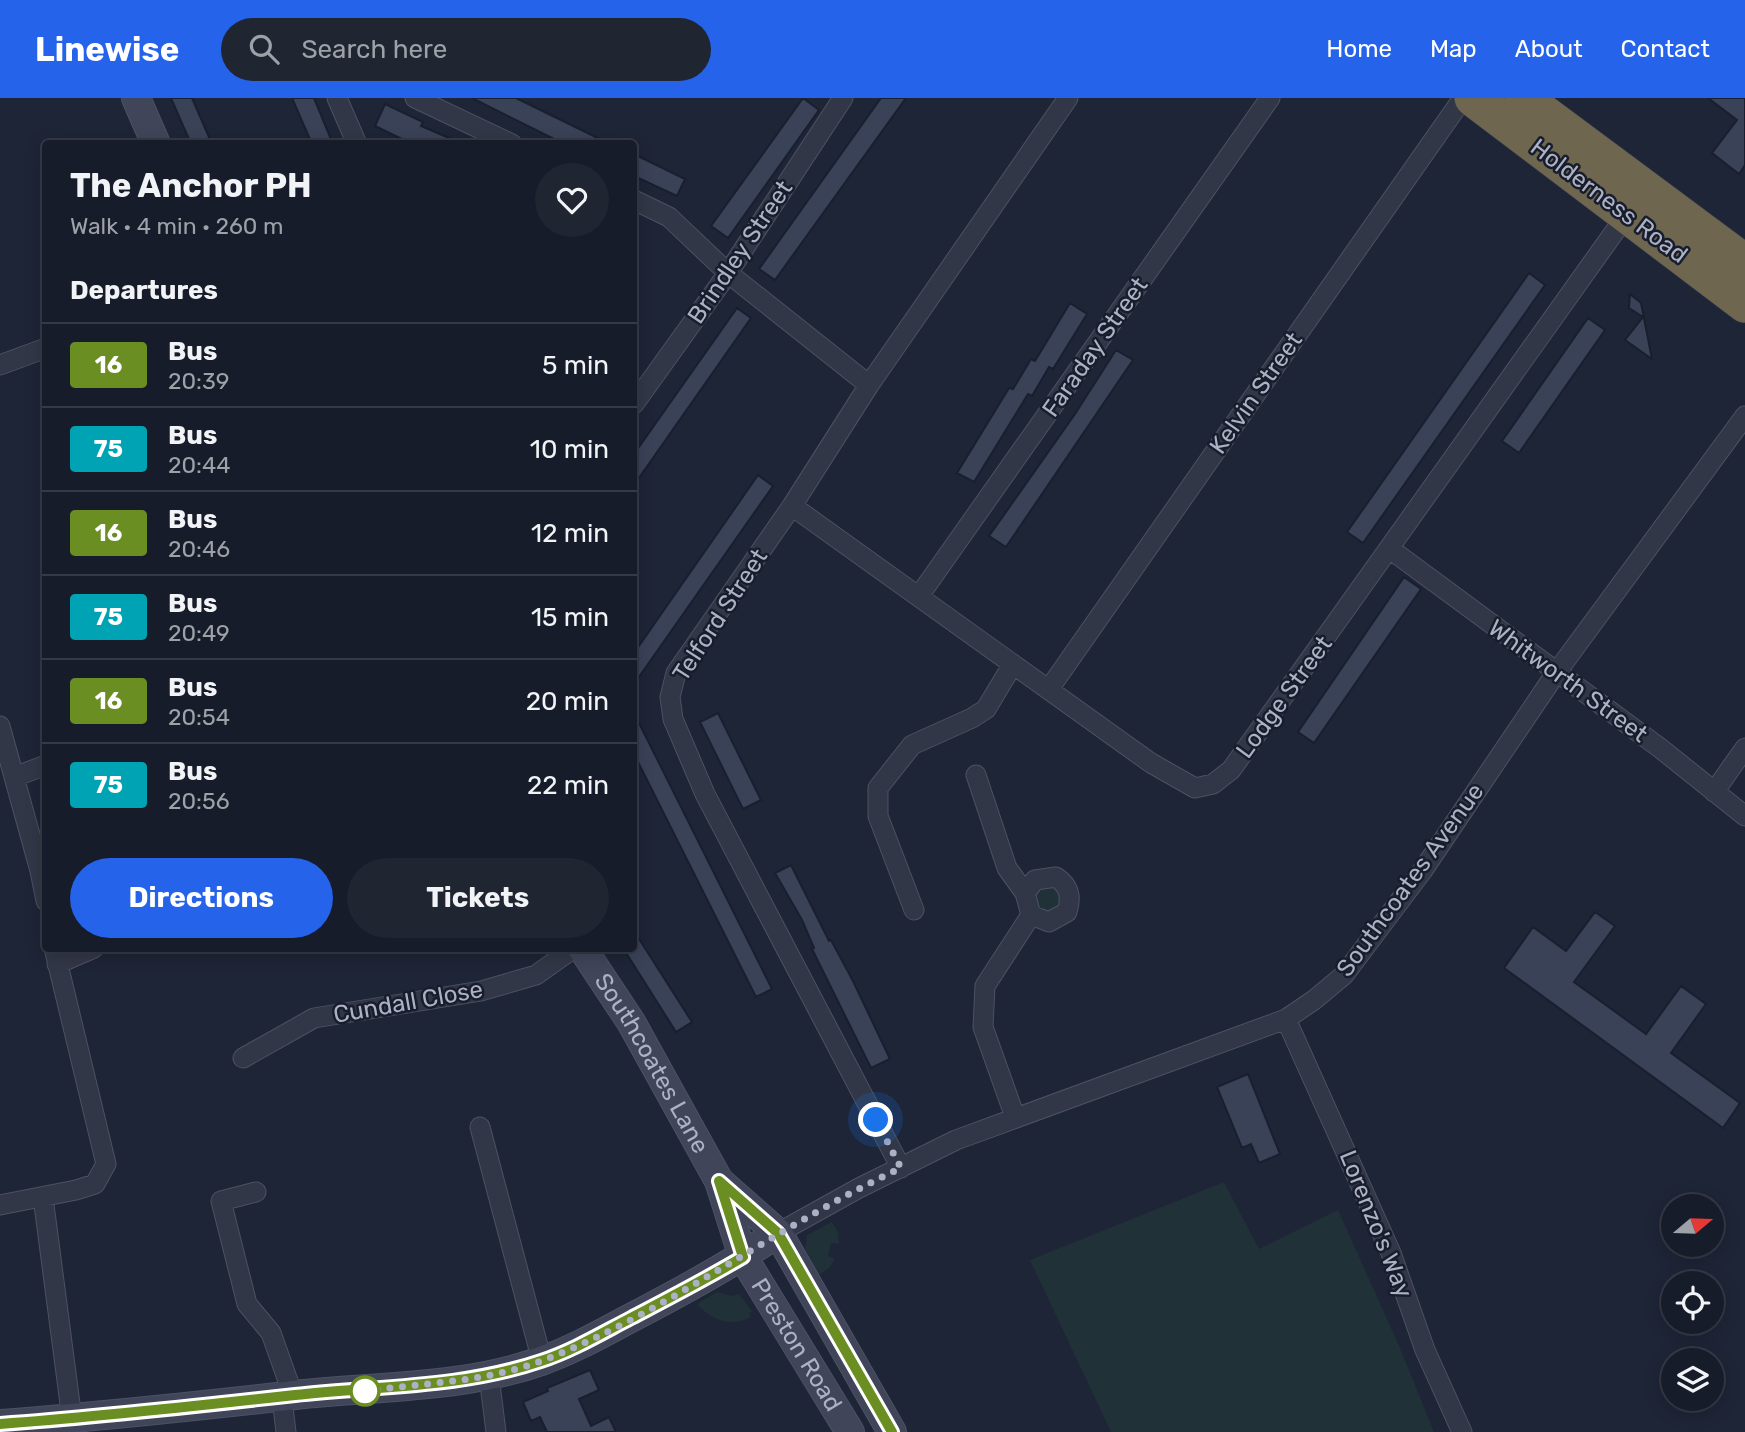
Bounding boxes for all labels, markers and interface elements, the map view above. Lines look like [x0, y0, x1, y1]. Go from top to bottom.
search box [221, 18, 711, 81]
text: Linewise [35, 30, 179, 69]
icon: search [245, 30, 283, 68]
text: Search here [301, 34, 447, 65]
text: Home [1326, 35, 1392, 63]
text: Map [1430, 35, 1477, 63]
text: About [1515, 35, 1583, 63]
text: Contact [1621, 35, 1710, 63]
street label: Holderness Road [1525, 133, 1693, 269]
button: heart [535, 163, 609, 237]
text: The Anchor PH [70, 166, 312, 205]
street label: Brindley Street [682, 175, 798, 329]
text: Walk · 4 min · 260 m [70, 212, 284, 240]
street label: Faraday Street [1037, 272, 1153, 422]
text: Departures [70, 275, 218, 306]
street label: Kelvin Street [1204, 327, 1308, 459]
text: Bus [168, 336, 217, 367]
text: 5 min [542, 350, 609, 381]
text: 16 [95, 351, 122, 379]
text: 20:39 [168, 367, 229, 395]
text: Bus [168, 420, 217, 451]
text: 10 min [530, 434, 609, 465]
text: 75 [94, 435, 123, 463]
text: 20:44 [168, 451, 231, 479]
text: Bus [168, 504, 217, 535]
text: 12 min [531, 518, 609, 549]
text: 16 [95, 519, 122, 547]
text: 20:46 [168, 535, 230, 563]
street label: Telford Street [667, 544, 773, 686]
text: Bus [168, 588, 217, 619]
text: 15 min [531, 602, 609, 633]
text: 75 [94, 603, 123, 631]
street label: Whitworth Street [1483, 614, 1653, 748]
text: 20:49 [168, 619, 230, 647]
street label: Lodge Street [1230, 630, 1338, 764]
text: Bus [168, 672, 217, 703]
text: 20 min [526, 686, 609, 717]
text: 16 [95, 687, 122, 715]
text: 20:54 [168, 703, 230, 731]
text: Bus [168, 756, 217, 787]
text: 22 min [527, 770, 609, 801]
text: 75 [94, 771, 123, 799]
street label: Southcoates Avenue [1331, 778, 1489, 982]
text: 20:56 [168, 787, 230, 815]
button: Directions [70, 858, 333, 938]
button: Tickets [347, 858, 609, 938]
street label: Southcoates Lane [589, 968, 715, 1158]
street label: Cundall Close [331, 975, 485, 1029]
your location [858, 1102, 893, 1137]
street label: Lorenzo's Way [1334, 1146, 1418, 1302]
north arrow [1661, 1194, 1724, 1256]
map controls [1661, 1194, 1724, 1411]
button: locate [1661, 1271, 1724, 1334]
street label: Preston Road [745, 1273, 848, 1416]
button: layers [1661, 1348, 1724, 1411]
unlabelled marker [350, 1376, 380, 1406]

